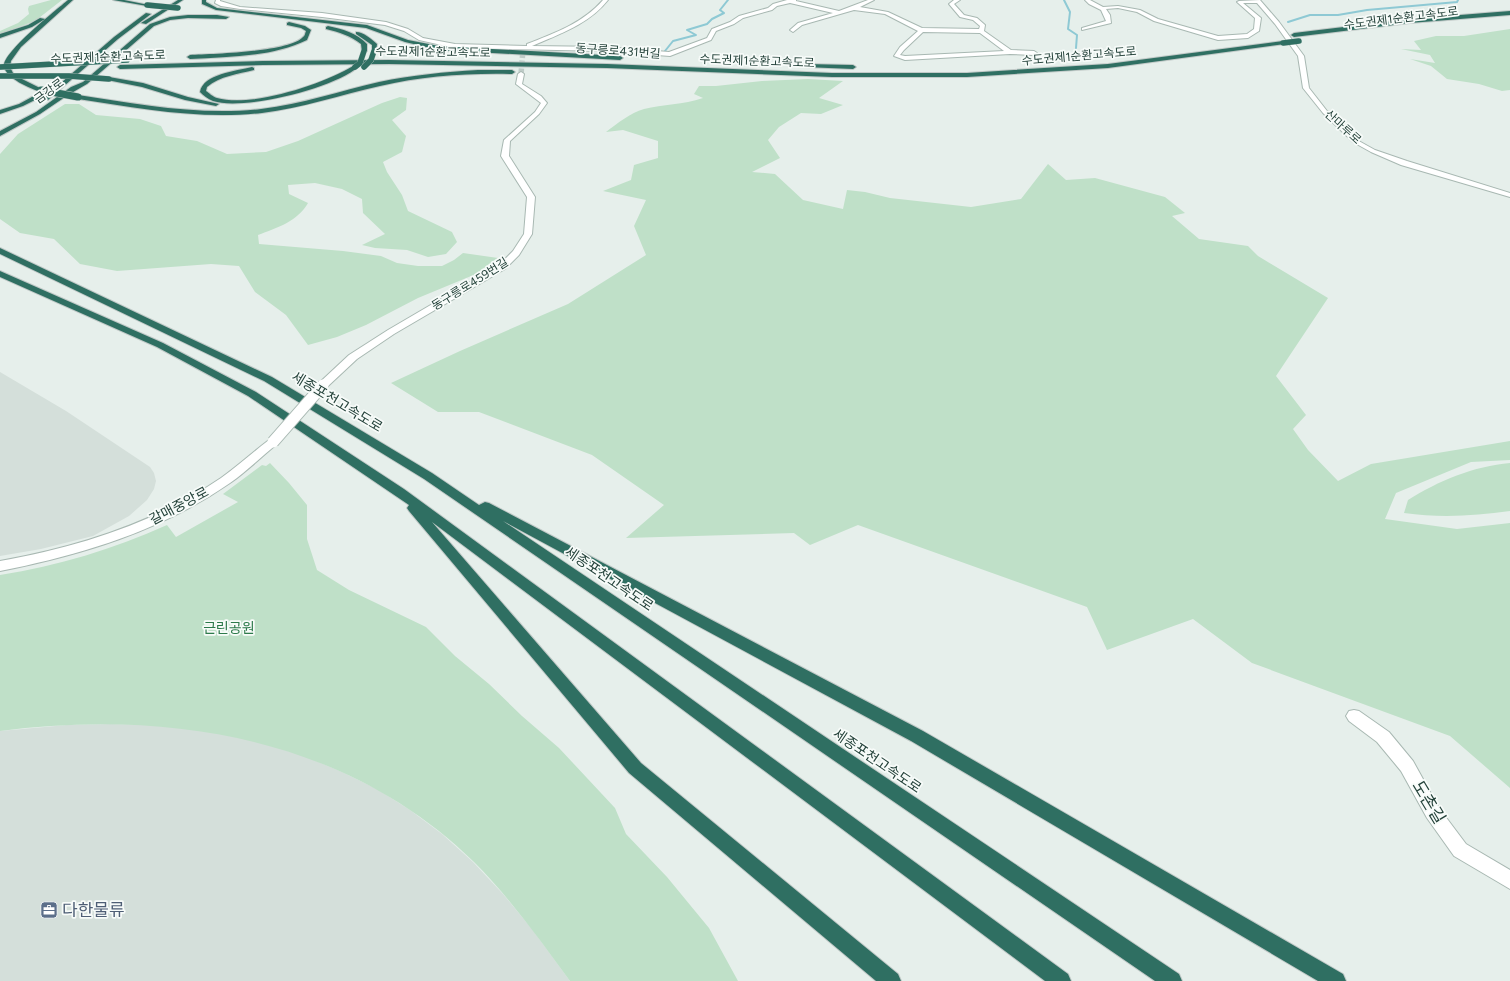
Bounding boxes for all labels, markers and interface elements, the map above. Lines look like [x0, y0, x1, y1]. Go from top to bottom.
street label: 수도권제1순환고속도로 [1343, 4, 1459, 32]
street label: 동구릉로431번길 [575, 41, 661, 61]
street label: 수도권제1순환고속도로 [375, 44, 491, 60]
street label: 수도권제1순환고속도로 [1021, 44, 1137, 68]
street label: 수도권제1순환고속도로 [50, 48, 166, 66]
street label: 수도권제1순환고속도로 [699, 52, 815, 70]
street label: 금강로 [31, 76, 67, 106]
street label: 산마루로 [1322, 107, 1364, 147]
street label: 동구릉로459번길 [429, 255, 511, 313]
street label: 세종포천고속도로 [288, 368, 386, 436]
street label: 갈매중앙로 [147, 483, 212, 529]
street label: 세종포천고속도로 [562, 543, 657, 615]
park label: 근린공원 [203, 620, 255, 637]
street label: 세종포천고속도로 [830, 725, 925, 797]
street label: 도촌길 [1408, 777, 1450, 827]
office icon: 다한물류 [39, 900, 59, 920]
place label: 다한물류 [62, 900, 125, 920]

